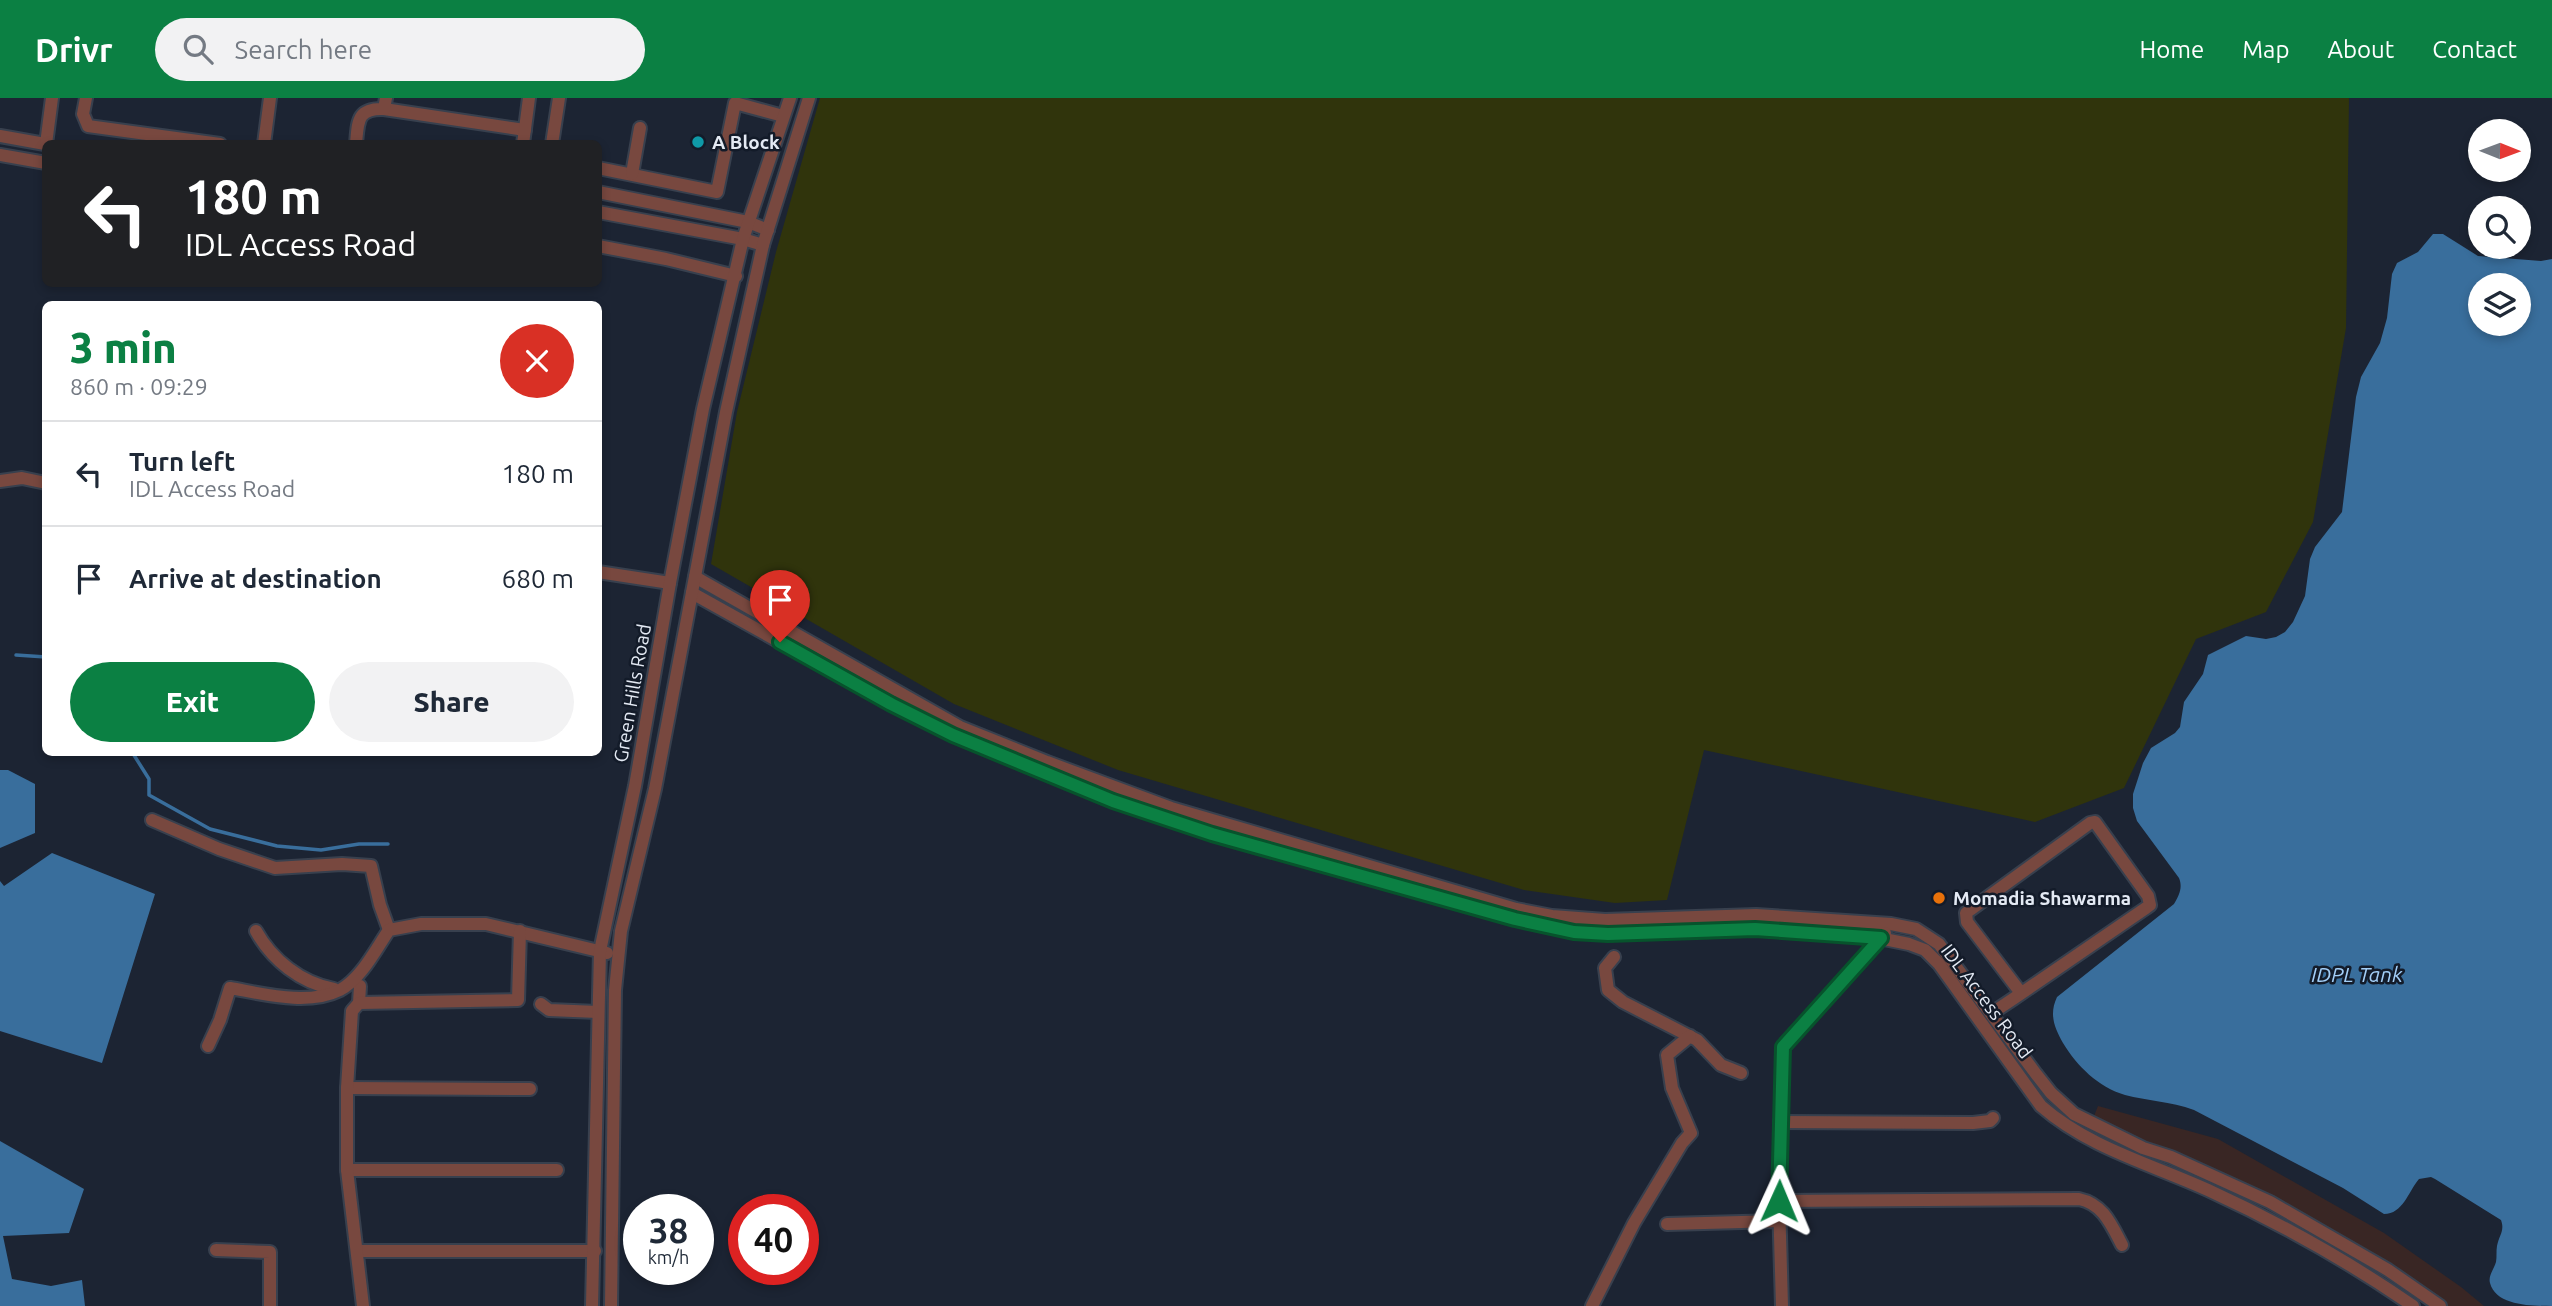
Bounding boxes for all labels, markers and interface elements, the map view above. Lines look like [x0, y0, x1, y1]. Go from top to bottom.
search box [155, 18, 645, 81]
icon: search [179, 30, 217, 68]
text: Drivr [35, 31, 113, 68]
text: Search here [235, 35, 372, 64]
text: Home [2139, 36, 2204, 63]
text: Map [2242, 36, 2289, 63]
text: About [2327, 36, 2394, 63]
text: Contact [2432, 36, 2517, 63]
north arrow [2468, 119, 2530, 182]
map controls [2468, 119, 2531, 336]
place label: A Block [712, 131, 780, 153]
marker: A Block [690, 134, 706, 150]
icon: left [70, 168, 161, 259]
text: 180 m [185, 168, 322, 223]
button: search [2468, 196, 2531, 259]
text: IDL Access Road [185, 226, 416, 262]
button: layers [2468, 273, 2531, 336]
text: 3 min [70, 324, 177, 371]
button: close [500, 324, 574, 398]
text: 860 m · 09:29 [70, 374, 208, 399]
text: Turn left [129, 447, 235, 476]
icon: left [70, 455, 108, 493]
text: 180 m [502, 459, 574, 488]
text: IDL Access Road [129, 476, 295, 501]
icon: arrive [70, 560, 108, 598]
text: Arrive at destination [129, 564, 382, 593]
text: 680 m [502, 564, 574, 593]
pin [750, 570, 810, 642]
icon: arrive [761, 581, 799, 619]
street label: Green Hills Road [609, 622, 655, 764]
button: Exit [70, 662, 315, 742]
button: Share [329, 662, 574, 742]
place label: Momadia Shawarma [1953, 887, 2131, 909]
marker: Momadia Shawarma [1931, 890, 1947, 906]
street label: IDL Access Road [1937, 940, 2037, 1062]
water label: IDPL Tank [2311, 962, 2403, 986]
position arrow [1742, 1164, 1816, 1238]
speed limit sign: 40 [728, 1194, 819, 1285]
text: 38 [649, 1210, 688, 1250]
text: km/h [648, 1247, 689, 1267]

